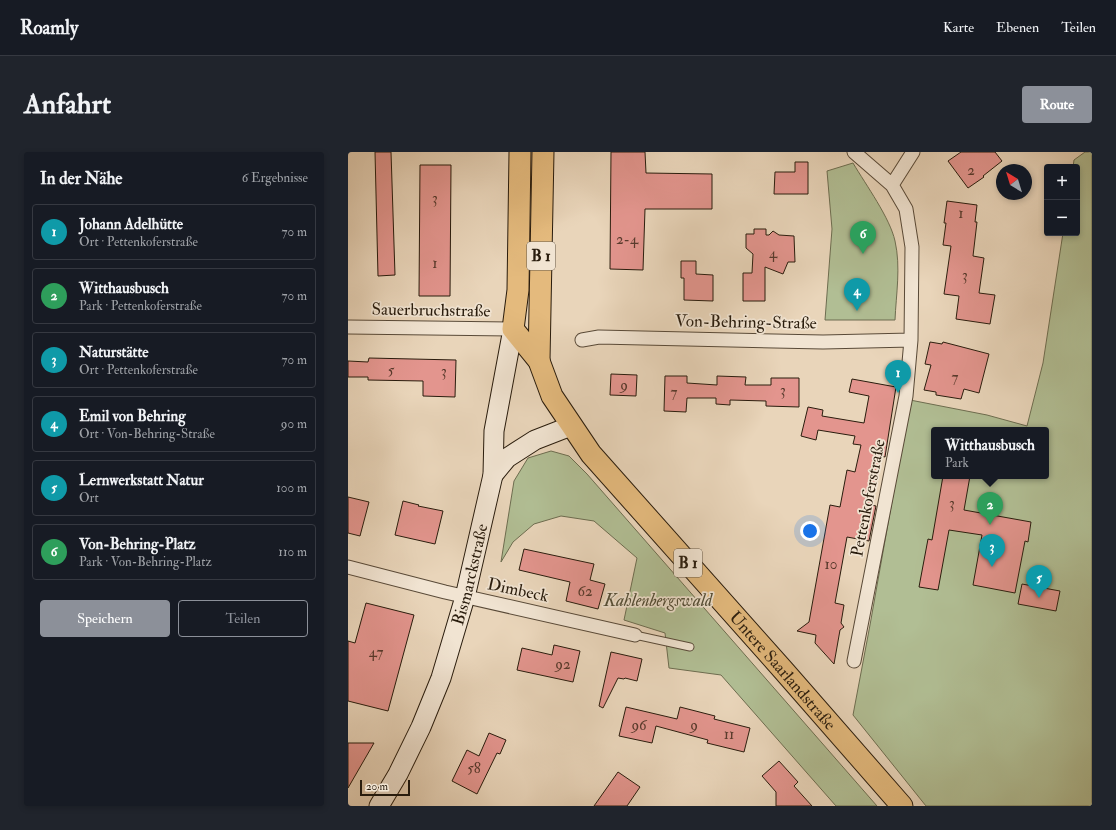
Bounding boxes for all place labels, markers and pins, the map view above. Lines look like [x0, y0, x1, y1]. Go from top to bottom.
pin: 6 [850, 221, 876, 254]
pin: 4 [844, 278, 870, 311]
pin: 1 [885, 360, 911, 393]
pin: 2 [977, 492, 1003, 525]
pin: 3 [979, 534, 1005, 567]
pin: 5 [1026, 565, 1052, 598]

